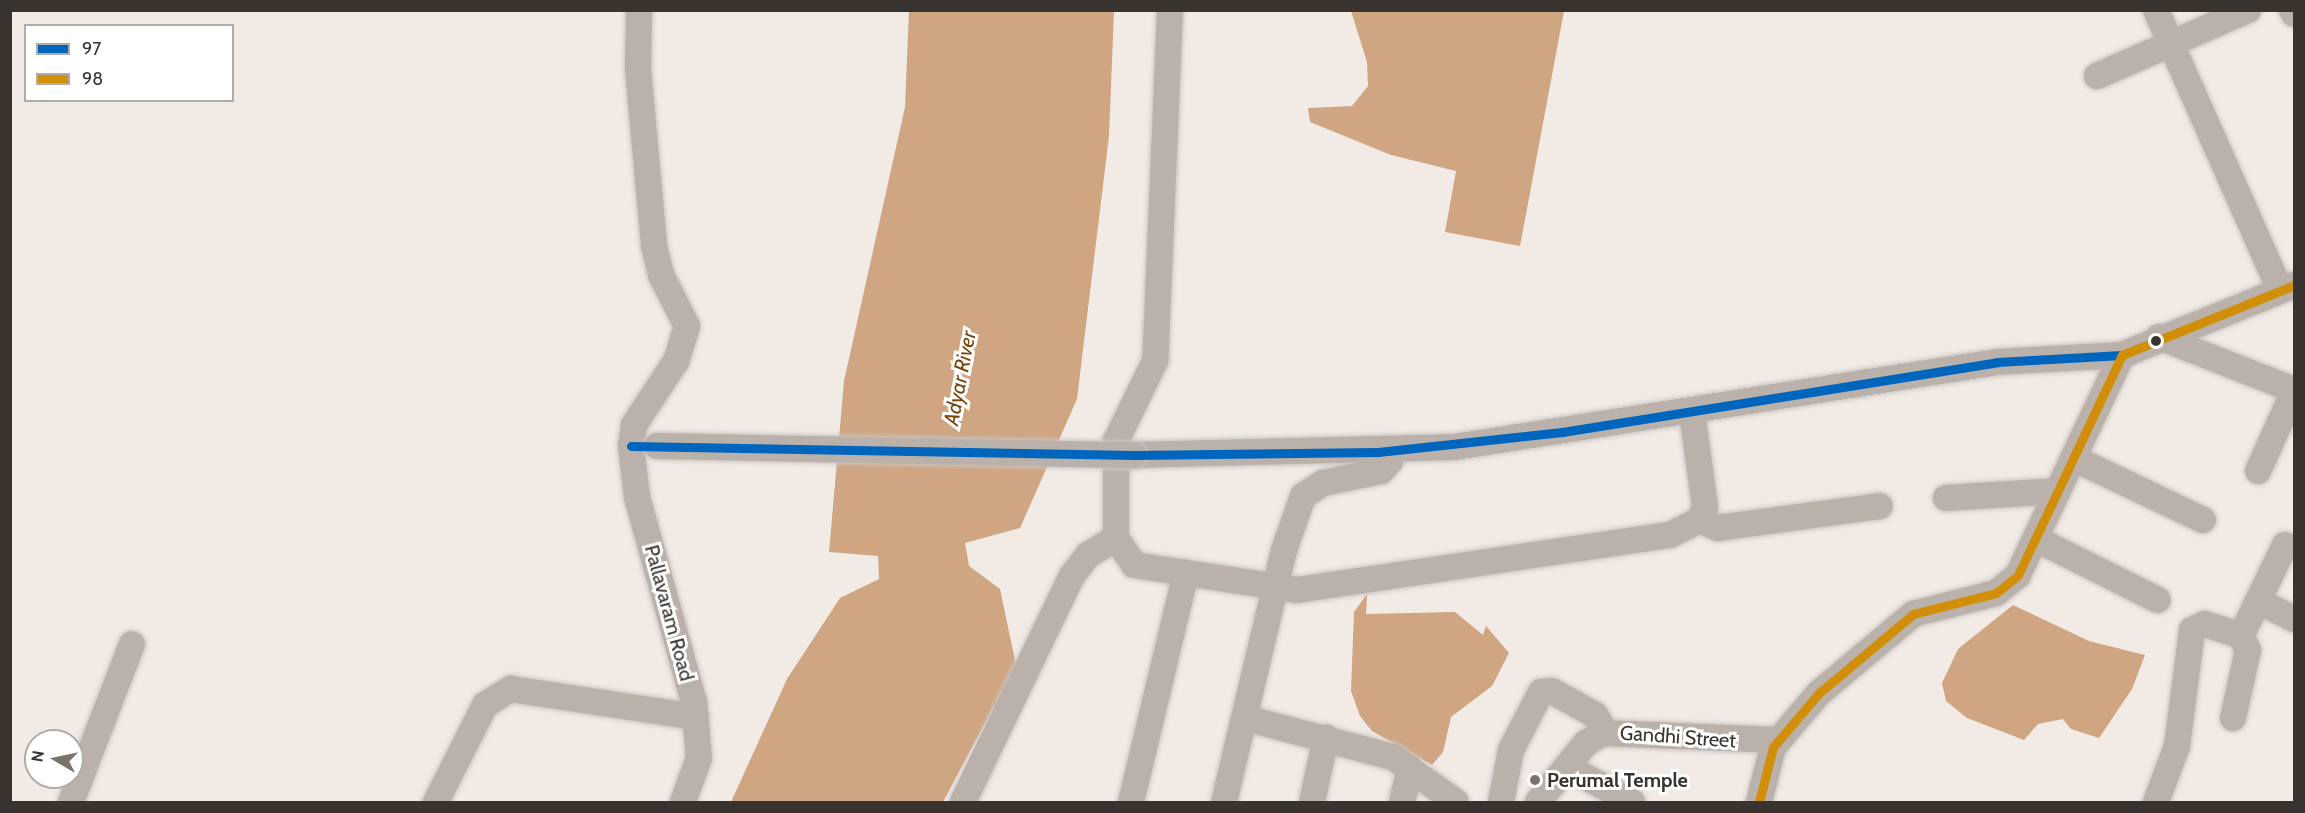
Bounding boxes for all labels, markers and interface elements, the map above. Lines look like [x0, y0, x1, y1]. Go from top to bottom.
legend [24, 24, 234, 102]
text: 97 [82, 38, 101, 60]
text: 98 [82, 68, 103, 90]
water label: Adyar River [939, 329, 981, 427]
unlabelled marker [2150, 335, 2162, 347]
street label: Pallavaram Road [639, 542, 699, 684]
street label: Gandhi Street [1619, 721, 1737, 753]
north arrow [24, 729, 84, 789]
text: N [27, 749, 48, 763]
place label: Perumal Temple [1547, 768, 1688, 792]
marker: Perumal Temple [1528, 773, 1542, 787]

